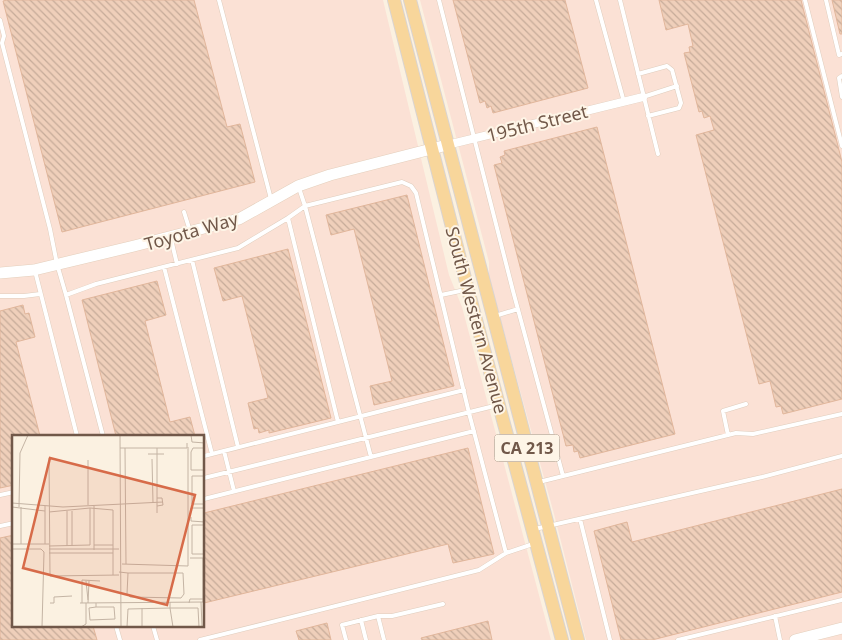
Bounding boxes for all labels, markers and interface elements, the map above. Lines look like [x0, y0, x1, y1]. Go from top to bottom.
street label: 195th Street [484, 99, 591, 147]
street label: Toyota Way [141, 206, 241, 256]
street label: South Western Avenue [441, 224, 513, 416]
road number: CA 213 [494, 434, 560, 462]
inset map [12, 435, 205, 628]

